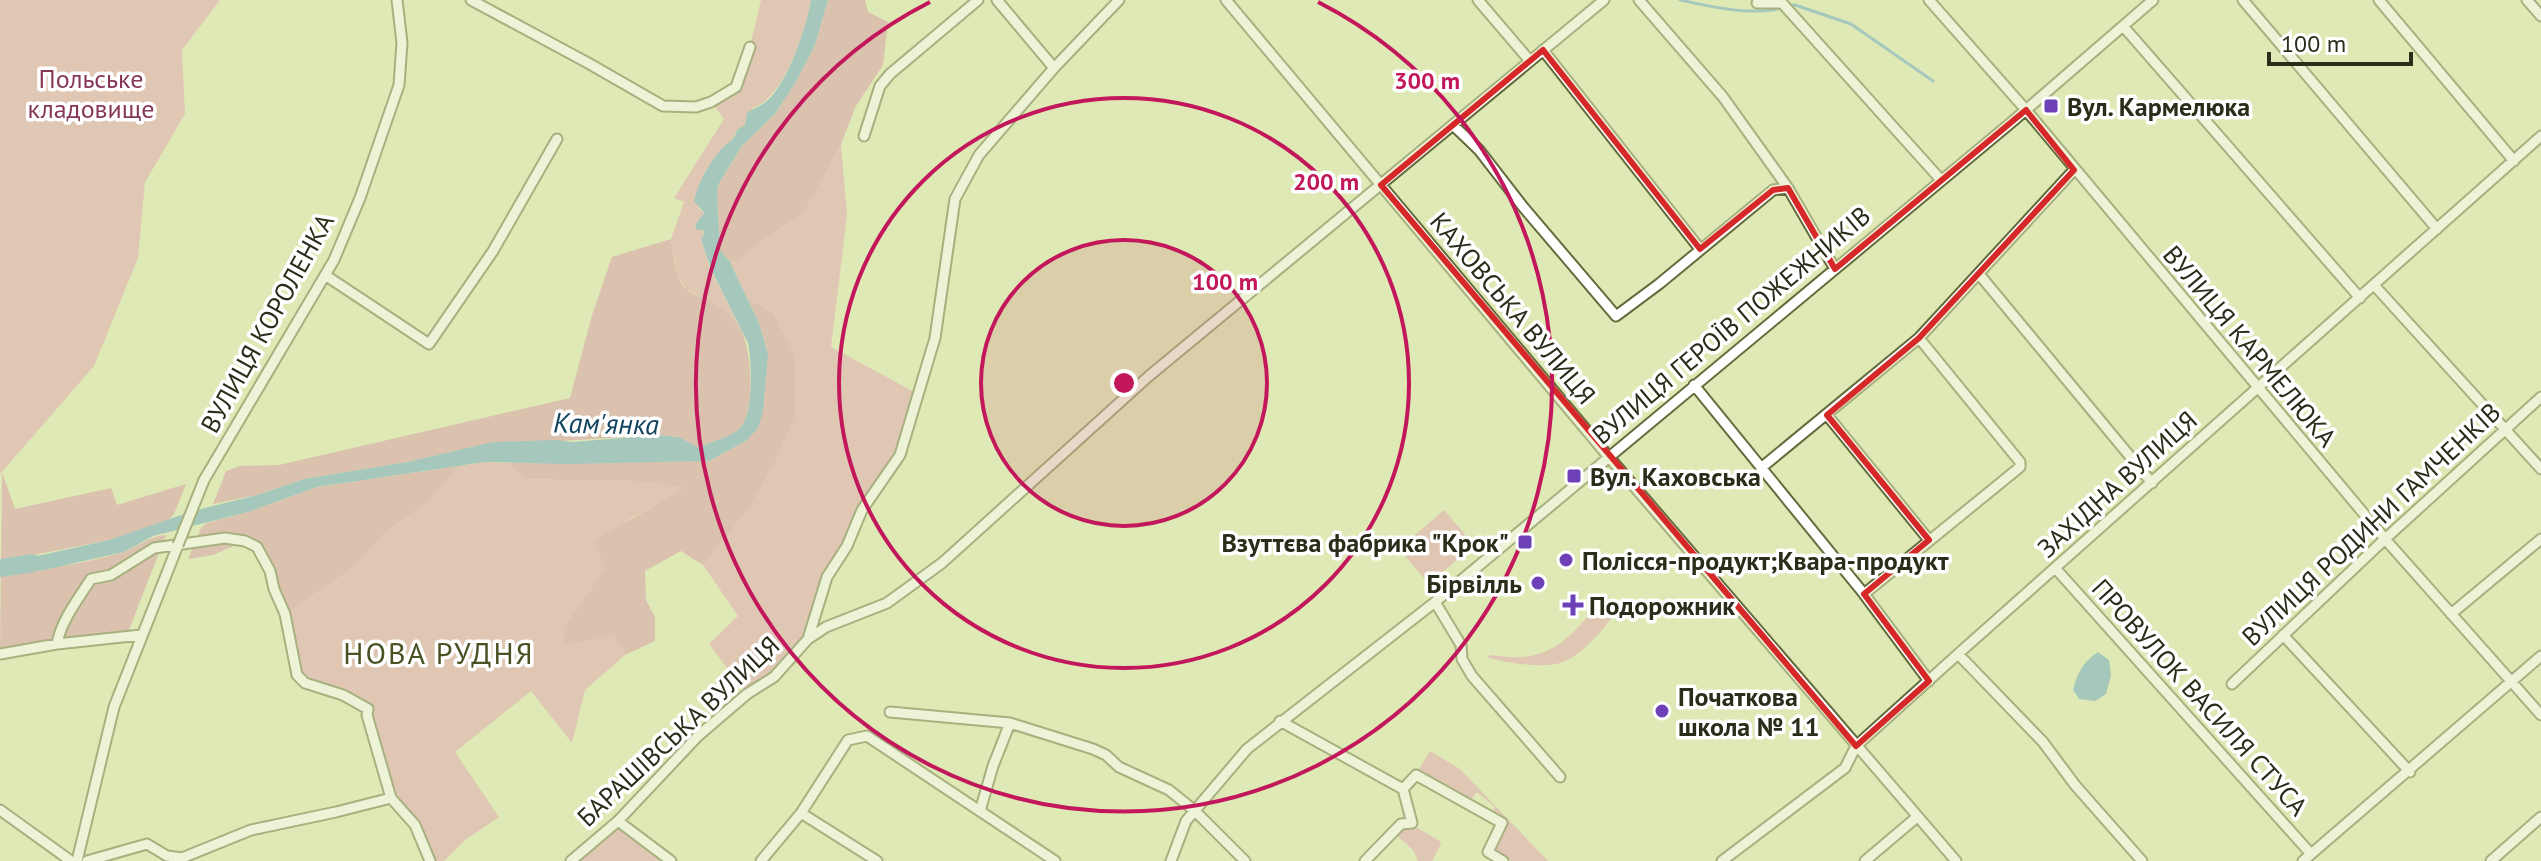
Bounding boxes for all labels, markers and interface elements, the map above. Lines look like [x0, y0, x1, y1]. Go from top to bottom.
scale bar [2269, 16, 2411, 66]
text: 100 m [2281, 28, 2346, 59]
park label: Польське кладовище [27, 62, 155, 125]
text: 300 m [1394, 65, 1460, 96]
place label: Вул. Кармелюка [2067, 90, 2250, 123]
marker: Вул. Кармелюка [2042, 97, 2060, 115]
text: 200 m [1293, 166, 1359, 197]
street label: ВУЛИЦЯ ГЕРОЇВ ПОЖЕЖНИКІВ [1585, 199, 1877, 451]
street label: КАХОВСЬКА ВУЛИЦЯ [1423, 205, 1603, 411]
street label: ВУЛИЦЯ КОРОЛЕНКА [193, 208, 341, 438]
street label: ВУЛИЦЯ КАРМЕЛЮКА [2156, 239, 2344, 453]
text: 100 m [1192, 266, 1258, 297]
centre of rings [1110, 369, 1138, 397]
street label: ВУЛИЦЯ РОДИНИ ГАМЧЕНКІВ [2235, 395, 2507, 653]
water label: Кам'янка [553, 404, 659, 442]
street label: ЗАХІДНА ВУЛИЦЯ [2030, 404, 2204, 564]
place label: Вул. Каховська [1590, 460, 1761, 493]
marker: Вул. Каховська [1565, 467, 1583, 485]
place label: Взуттєва фабрика "Крок" [1221, 526, 1509, 559]
marker: Взуттєва фабрика "Крок" [1516, 533, 1534, 551]
place label: Полісся-продукт;Квара-продукт [1582, 544, 1949, 577]
marker: Полісся-продукт;Квара-продукт [1557, 551, 1575, 569]
place label: Бірвілль [1427, 567, 1522, 600]
street label: ПРОВУЛОК ВАСИЛЯ СТУСА [2085, 572, 2315, 822]
marker: Бірвілль [1529, 574, 1547, 592]
place label: Подорожник [1589, 589, 1735, 622]
marker: Подорожник [1564, 596, 1582, 614]
street label: БАРАШІВСЬКА ВУЛИЦЯ [570, 629, 786, 833]
district label: НОВА РУДНЯ [343, 633, 535, 672]
place label: Початкова школа № 11 [1678, 680, 1820, 743]
marker: Початкова школа № 11 [1653, 702, 1671, 720]

